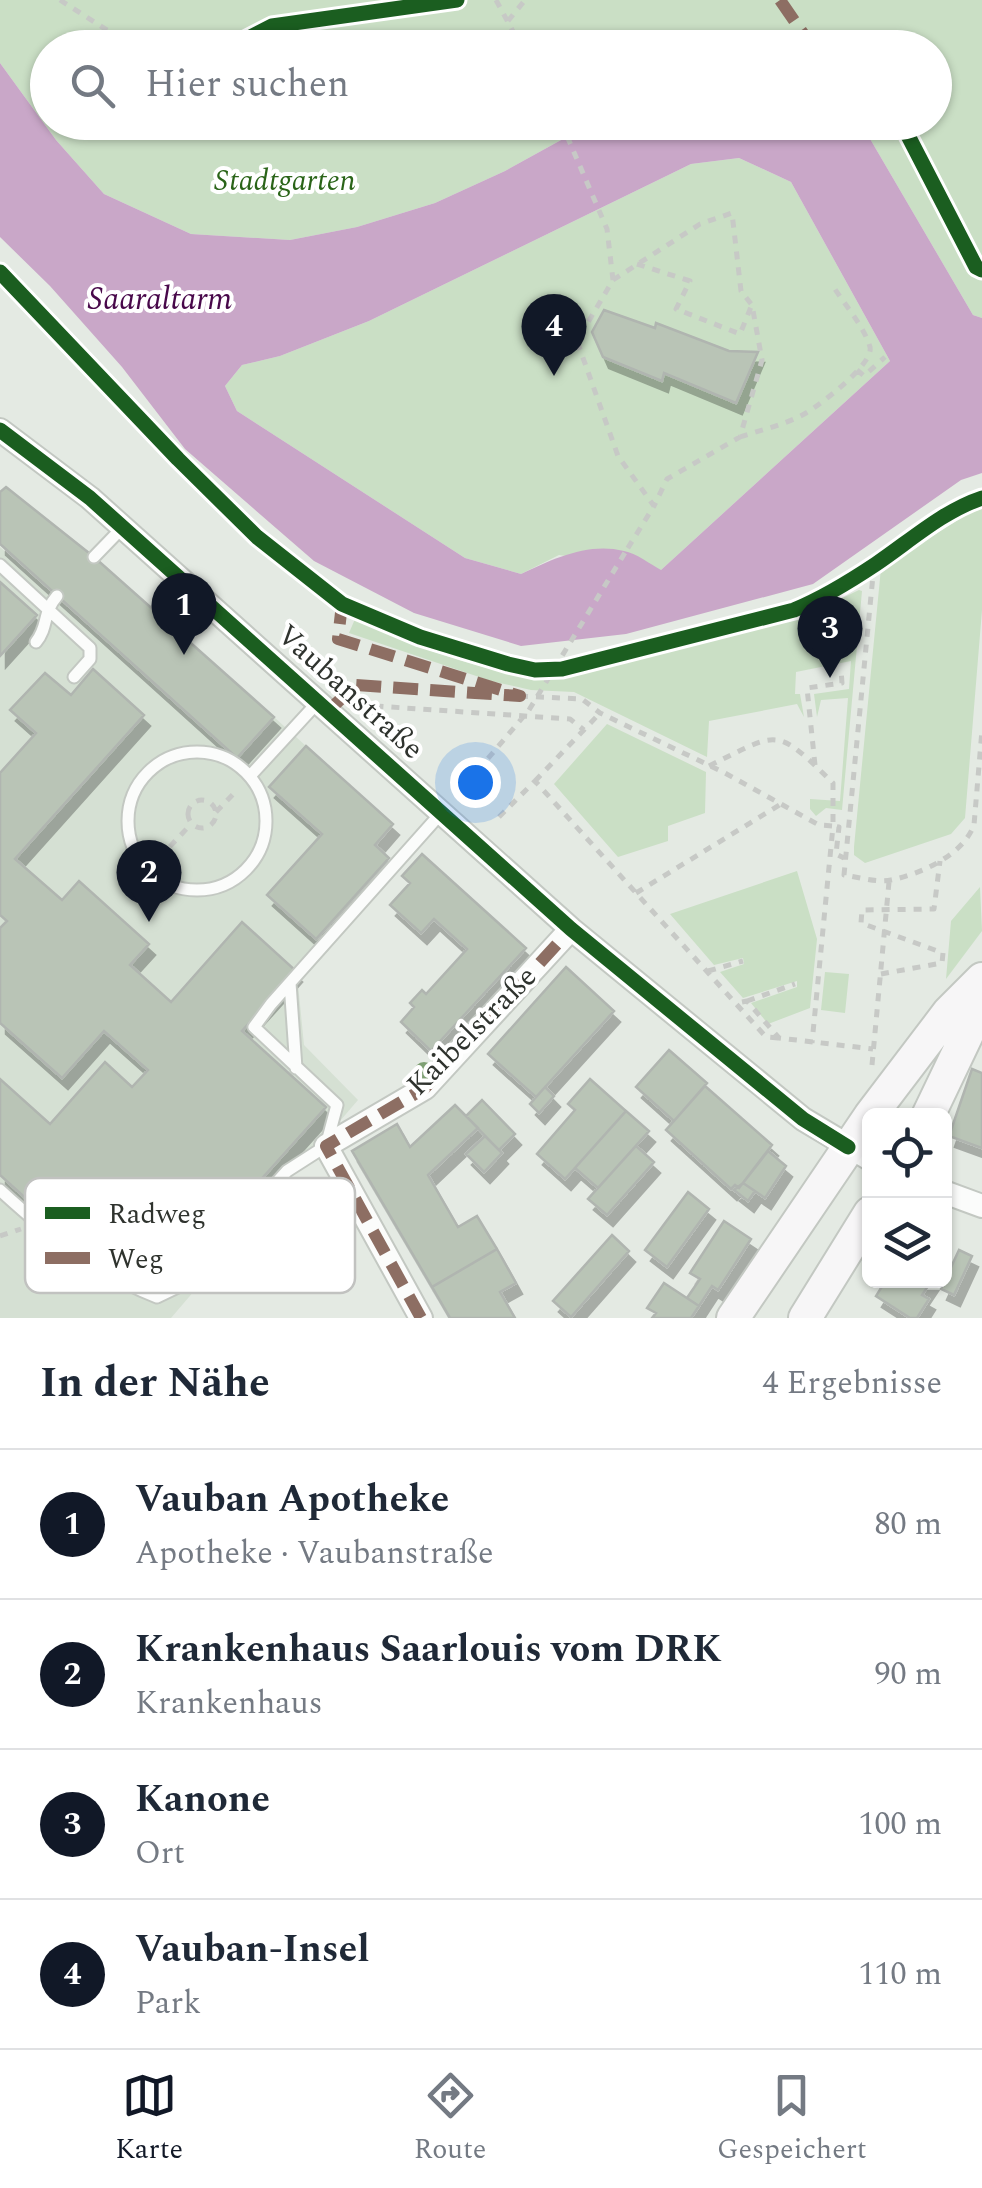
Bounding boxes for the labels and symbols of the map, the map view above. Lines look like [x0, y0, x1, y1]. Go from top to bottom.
park label: Stadtgarten [214, 158, 356, 204]
water label: Saaraltarm [88, 275, 232, 324]
pin: 4 [522, 294, 586, 376]
pin: 1 [152, 572, 216, 655]
pin: 3 [798, 596, 862, 678]
street label: Vaubanstraße [266, 613, 434, 771]
your location [450, 757, 501, 808]
pin: 2 [116, 840, 182, 922]
street label: Kaibelstraße [396, 955, 548, 1107]
legend [25, 1178, 355, 1293]
text: Radweg [108, 1193, 206, 1236]
text: Weg [108, 1238, 164, 1281]

